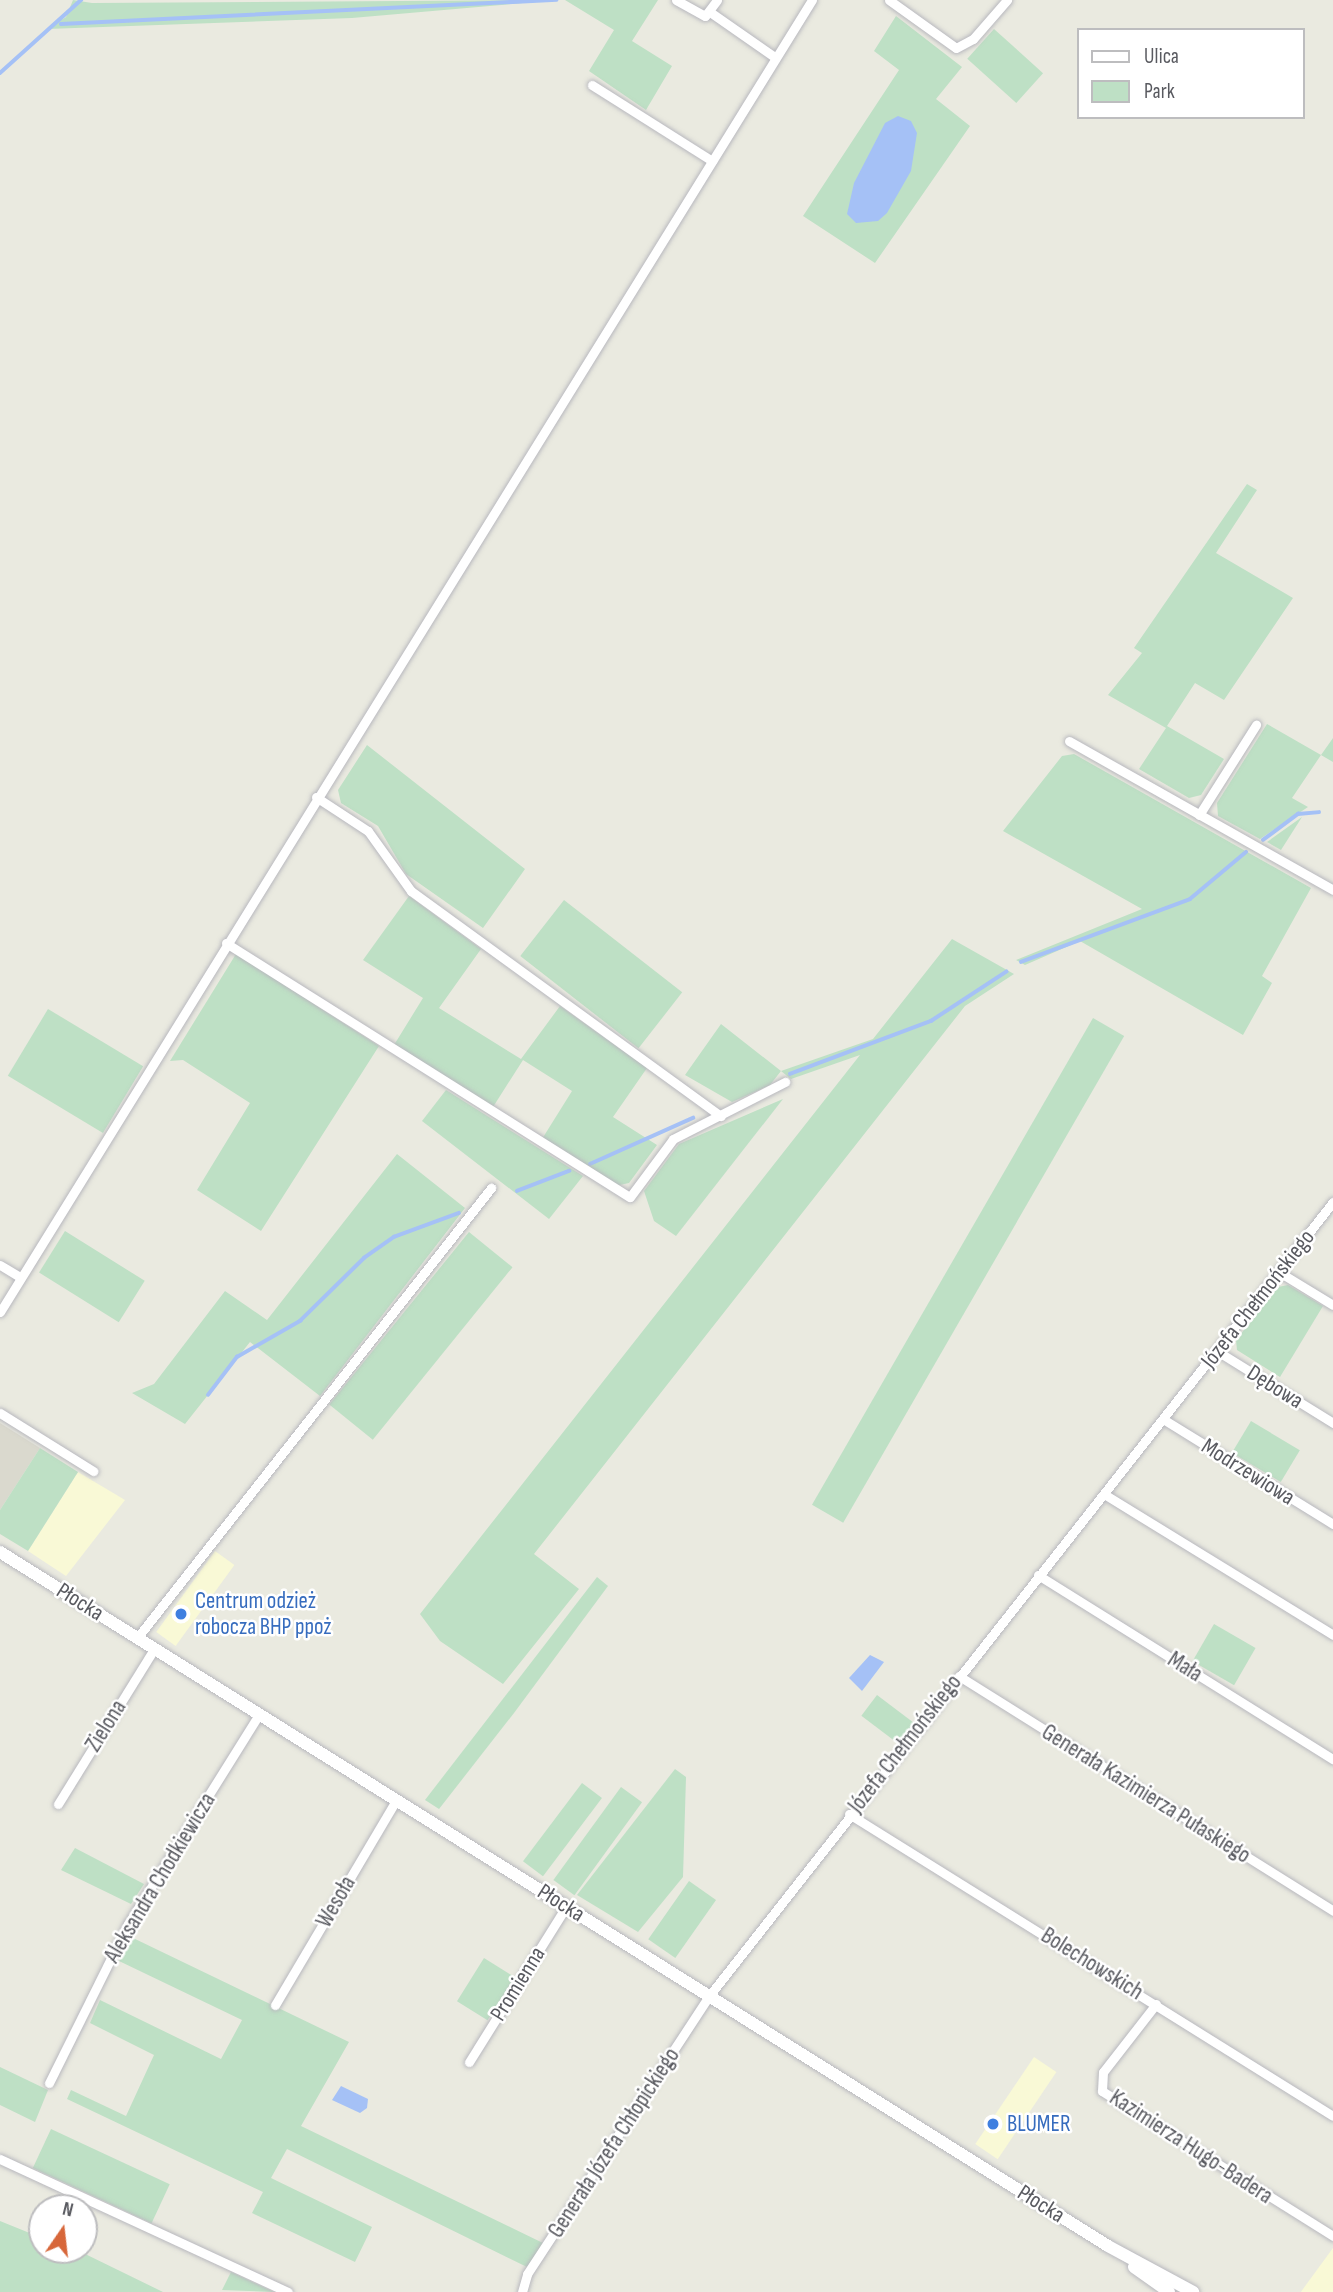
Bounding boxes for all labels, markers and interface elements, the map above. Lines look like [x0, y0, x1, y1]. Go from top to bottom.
legend [1078, 28, 1305, 119]
text: Ulica [1144, 44, 1179, 69]
text: Park [1144, 79, 1175, 104]
street label: Józefa Chełmońskiego [1195, 1224, 1321, 1374]
street label: Dębowa [1242, 1359, 1308, 1415]
street label: Modrzewiowa [1196, 1433, 1300, 1511]
street label: Płocka [51, 1577, 109, 1627]
place label: Centrum odzież robocza BHP ppoż [195, 1587, 332, 1641]
marker: Centrum odzież robocza BHP ppoż [173, 1606, 189, 1622]
street label: Mała [1163, 1646, 1207, 1688]
street label: Józefa Chełmońskiego [842, 1669, 968, 1819]
street label: Zielona [80, 1695, 132, 1757]
street label: Generała Kazimierza Pułaskiego [1037, 1718, 1255, 1870]
street label: Aleksandra Chodkiewicza [98, 1788, 222, 1968]
street label: Wesoła [310, 1871, 362, 1933]
street label: Płocka [532, 1878, 590, 1928]
street label: Bolechowskich [1036, 1922, 1148, 2006]
street label: Promienna [484, 1942, 552, 2026]
street label: Generała Józefa Chłopickiego [542, 2043, 686, 2243]
street label: Kazimierza Hugo-Badera [1104, 2084, 1278, 2210]
place label: BLUMER [1007, 2110, 1071, 2138]
marker: BLUMER [985, 2116, 1001, 2132]
street label: Płocka [1012, 2179, 1070, 2229]
north arrow [28, 2194, 98, 2264]
text: N [60, 2198, 75, 2222]

